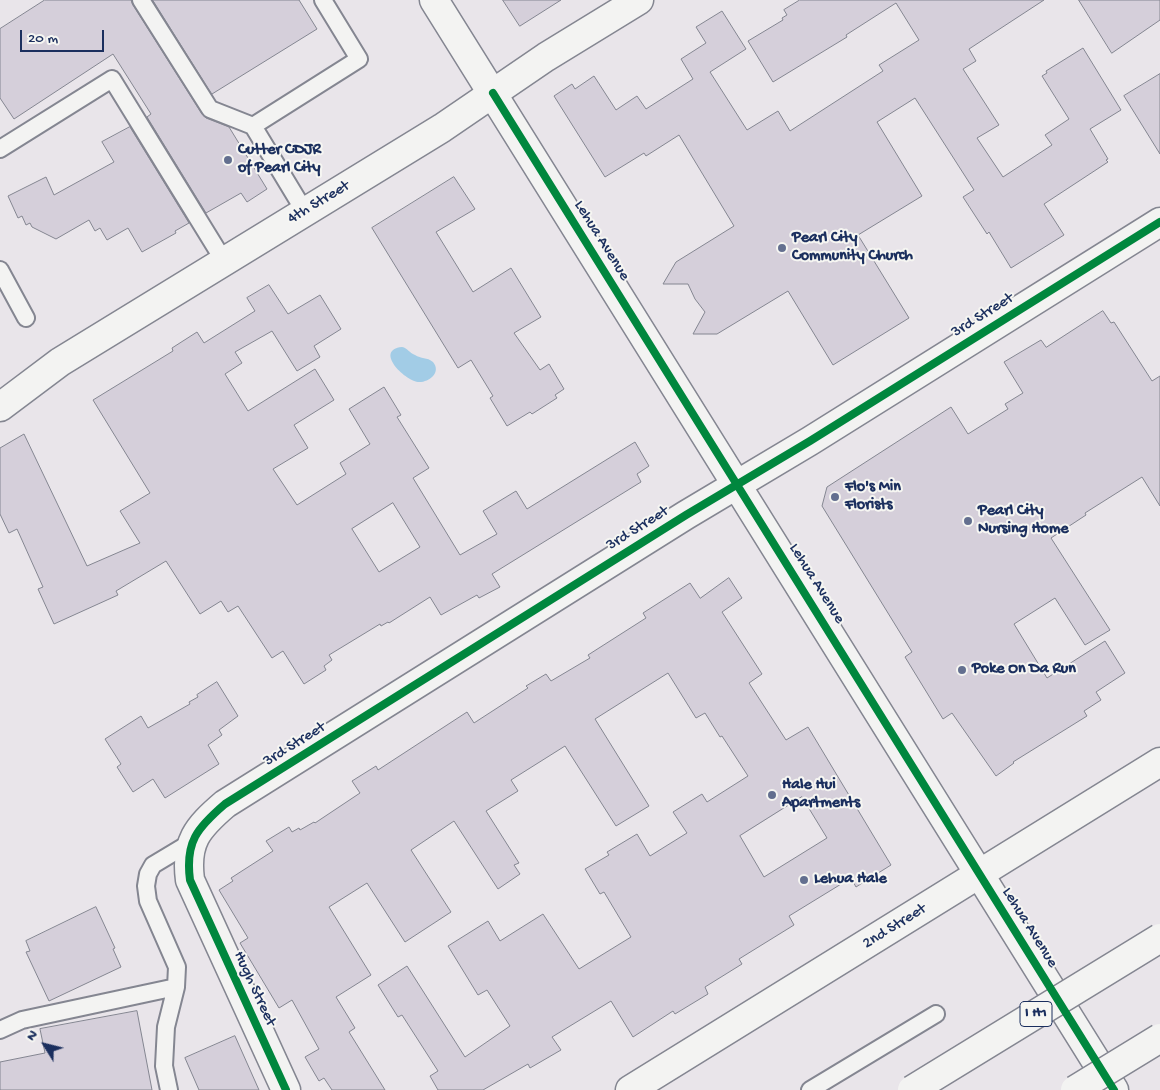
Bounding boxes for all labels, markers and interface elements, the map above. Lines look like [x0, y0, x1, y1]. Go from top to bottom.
scale bar [22, 20, 106, 52]
text: 20 m [28, 30, 58, 48]
place label: Cutter CDJR of Pearl City [238, 141, 321, 179]
marker: Cutter CDJR of Pearl City [222, 154, 234, 166]
street label: 4th Street [284, 177, 354, 229]
street label: Lehua Avenue [569, 197, 633, 285]
place label: Pearl City Community Church [792, 229, 913, 267]
marker: Pearl City Community Church [776, 242, 788, 254]
street label: 3rd Street [948, 289, 1018, 343]
place label: Flo's Min Florists [845, 478, 901, 516]
marker: Flo's Min Florists [829, 491, 841, 503]
street label: 3rd Street [603, 502, 673, 556]
place label: Pearl City Nursing Home [978, 502, 1069, 540]
marker: Pearl City Nursing Home [962, 515, 974, 527]
street label: Lehua Avenue [784, 540, 848, 628]
place label: Poke On Da Run [972, 660, 1076, 680]
marker: Poke On Da Run [956, 664, 968, 676]
street label: 3rd Street [260, 718, 330, 772]
place label: Hale Hui Apartments [782, 776, 860, 814]
marker: Hale Hui Apartments [766, 789, 778, 801]
place label: Lehua Hale [814, 870, 887, 890]
marker: Lehua Hale [798, 874, 810, 886]
street label: Lehua Avenue [997, 884, 1061, 972]
street label: 2nd Street [860, 900, 930, 954]
street label: Hugh Street [228, 948, 280, 1030]
road number: I H1 [1020, 1002, 1052, 1026]
north arrow [20, 1020, 70, 1070]
text: N [23, 1027, 42, 1045]

